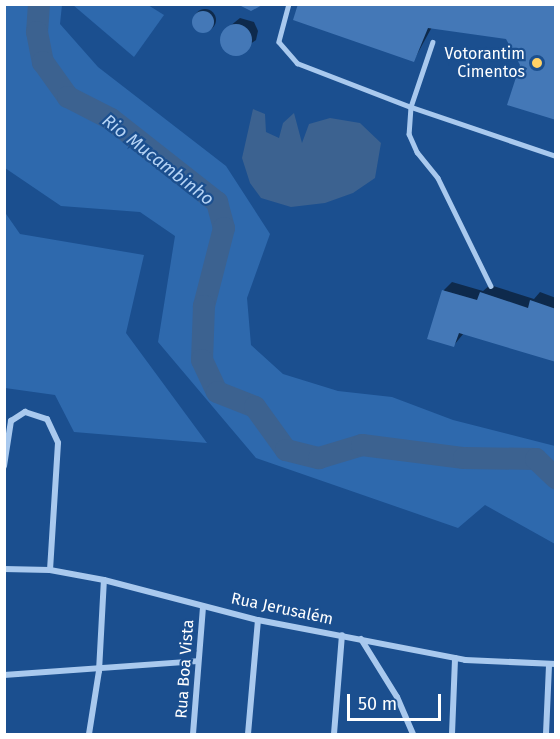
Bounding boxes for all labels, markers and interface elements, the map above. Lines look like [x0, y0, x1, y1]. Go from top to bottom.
place label: Votorantim Cimentos [445, 44, 525, 82]
marker: Votorantim Cimentos [530, 56, 544, 70]
water label: Rio Mucambinho [98, 110, 218, 210]
street label: Rua Jerusalém [229, 589, 335, 629]
street label: Rua Boa Vista [172, 619, 198, 719]
scale bar [350, 682, 444, 720]
text: 50 m [358, 693, 397, 715]

